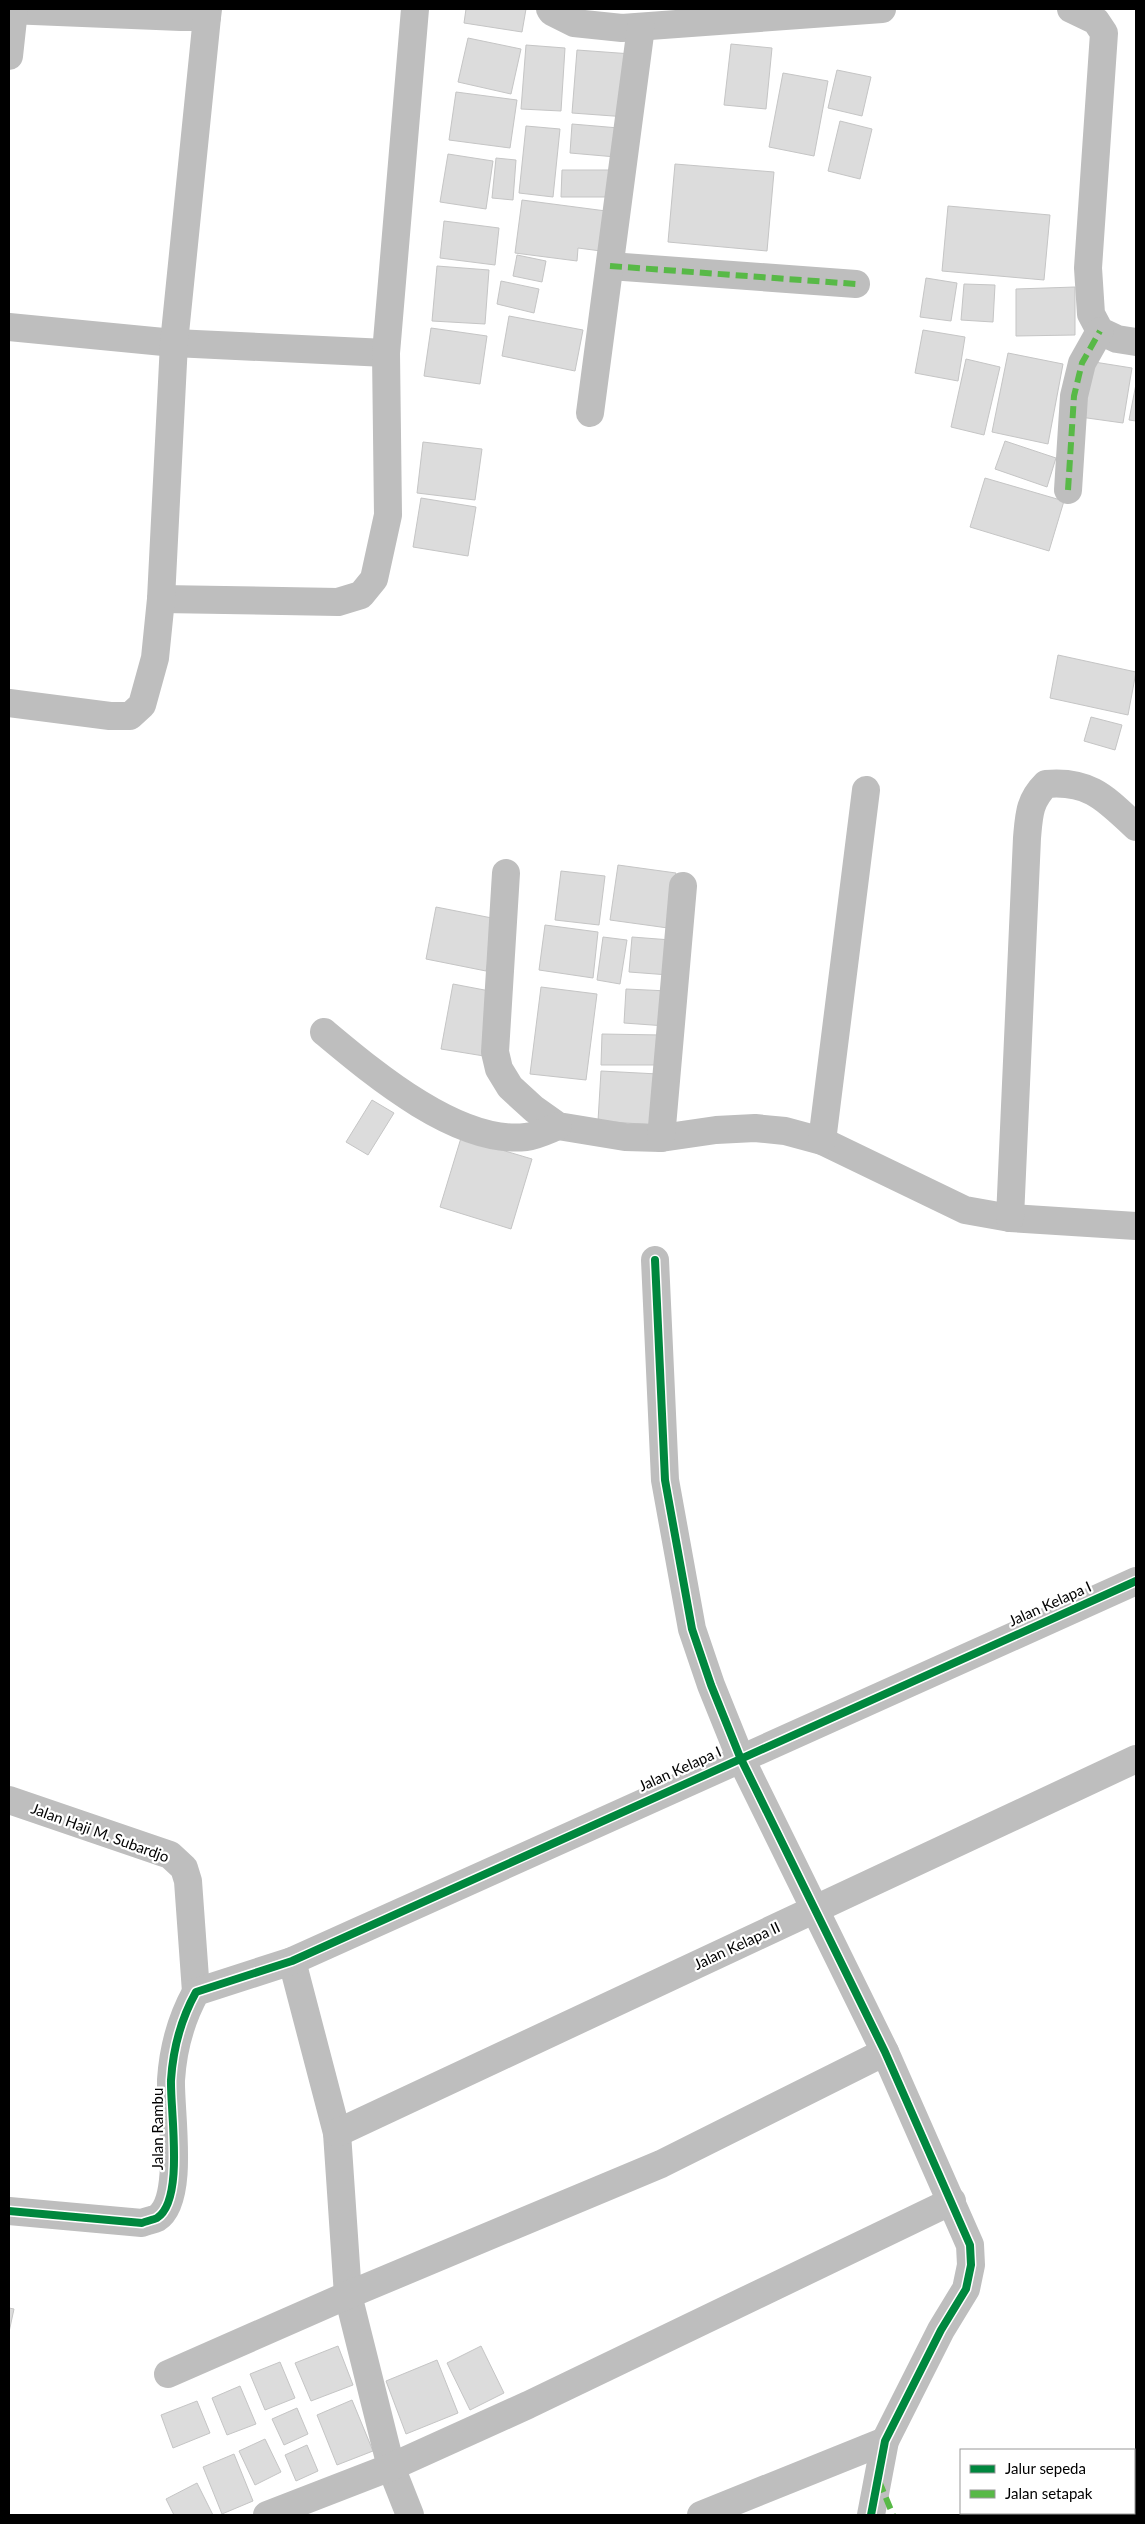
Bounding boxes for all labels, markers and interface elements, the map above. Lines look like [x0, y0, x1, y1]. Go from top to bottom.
street label: Jalan Kelapa I [1005, 1577, 1094, 1629]
street label: Jalan Kelapa I [635, 1742, 724, 1794]
street label: Jalan Haji M. Subardjo [29, 1799, 172, 1865]
street label: Jalan Kelapa II [691, 1917, 783, 1973]
street label: Jalan Rambu [148, 2088, 166, 2170]
legend [960, 2449, 1135, 2514]
text: Jalur sepeda [1005, 2459, 1086, 2477]
text: Jalan setapak [1005, 2484, 1093, 2502]

